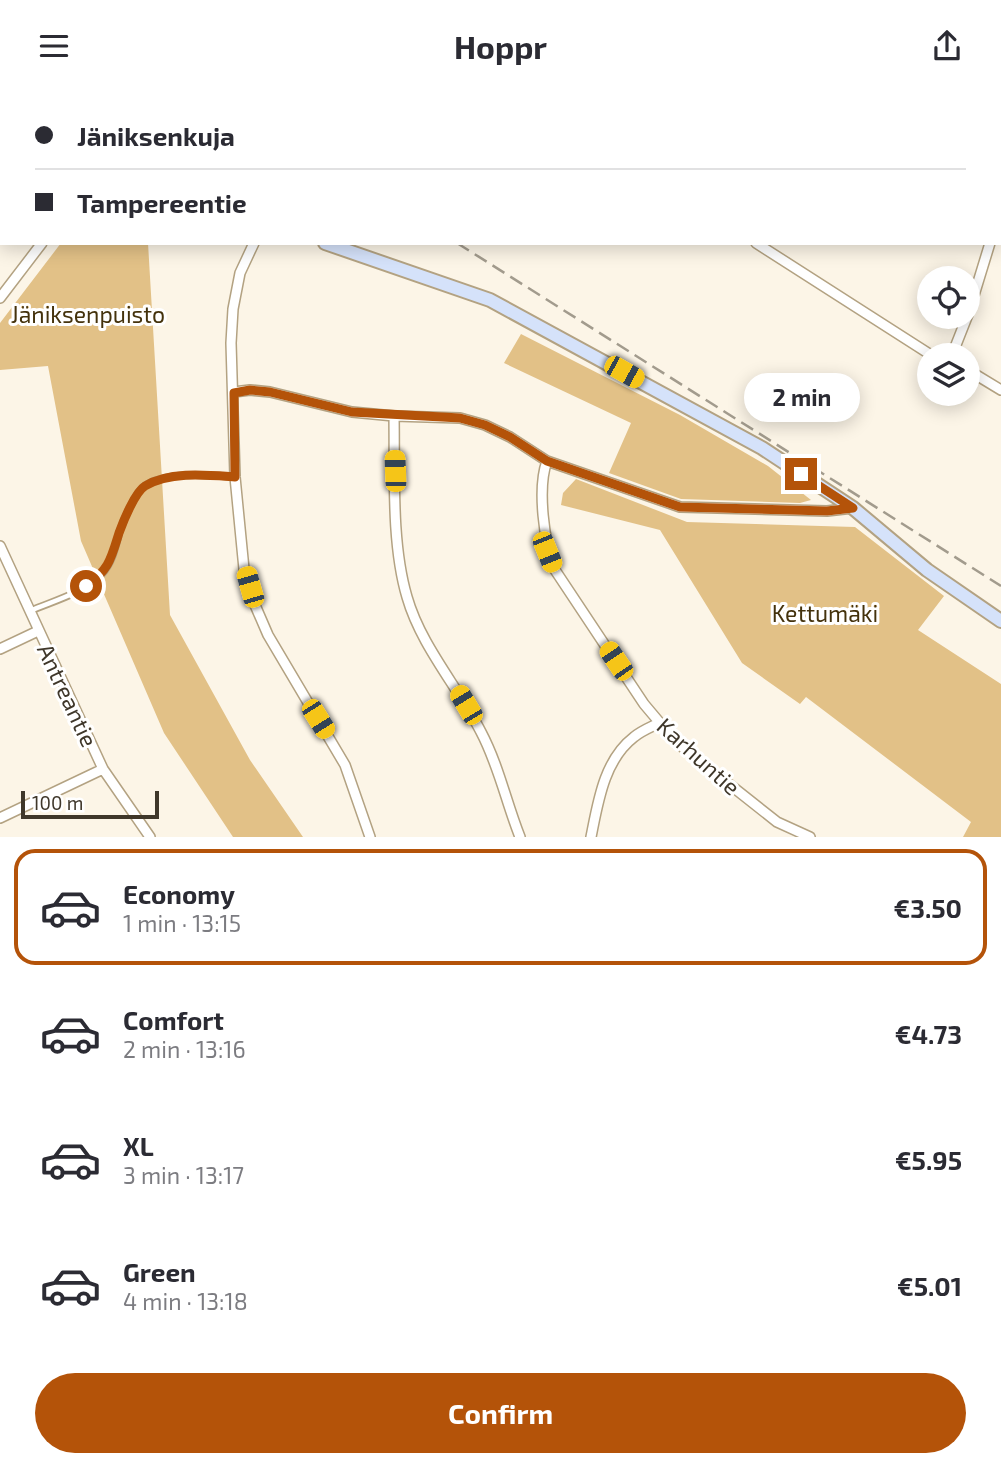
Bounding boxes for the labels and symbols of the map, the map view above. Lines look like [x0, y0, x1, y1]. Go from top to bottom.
park label: Jäniksenpuisto [11, 300, 165, 328]
car [601, 353, 648, 391]
callout: 2 min [743, 373, 859, 421]
car [384, 450, 407, 492]
route end [785, 458, 817, 490]
car [530, 529, 565, 575]
car [235, 564, 266, 610]
route start [70, 570, 102, 602]
park label: Kettumäki [772, 599, 878, 627]
car [596, 638, 637, 684]
street label: Antreantie [32, 639, 104, 751]
car [447, 682, 486, 728]
car [298, 696, 339, 742]
street label: Karhuntie [652, 711, 746, 801]
scale bar [21, 788, 159, 820]

